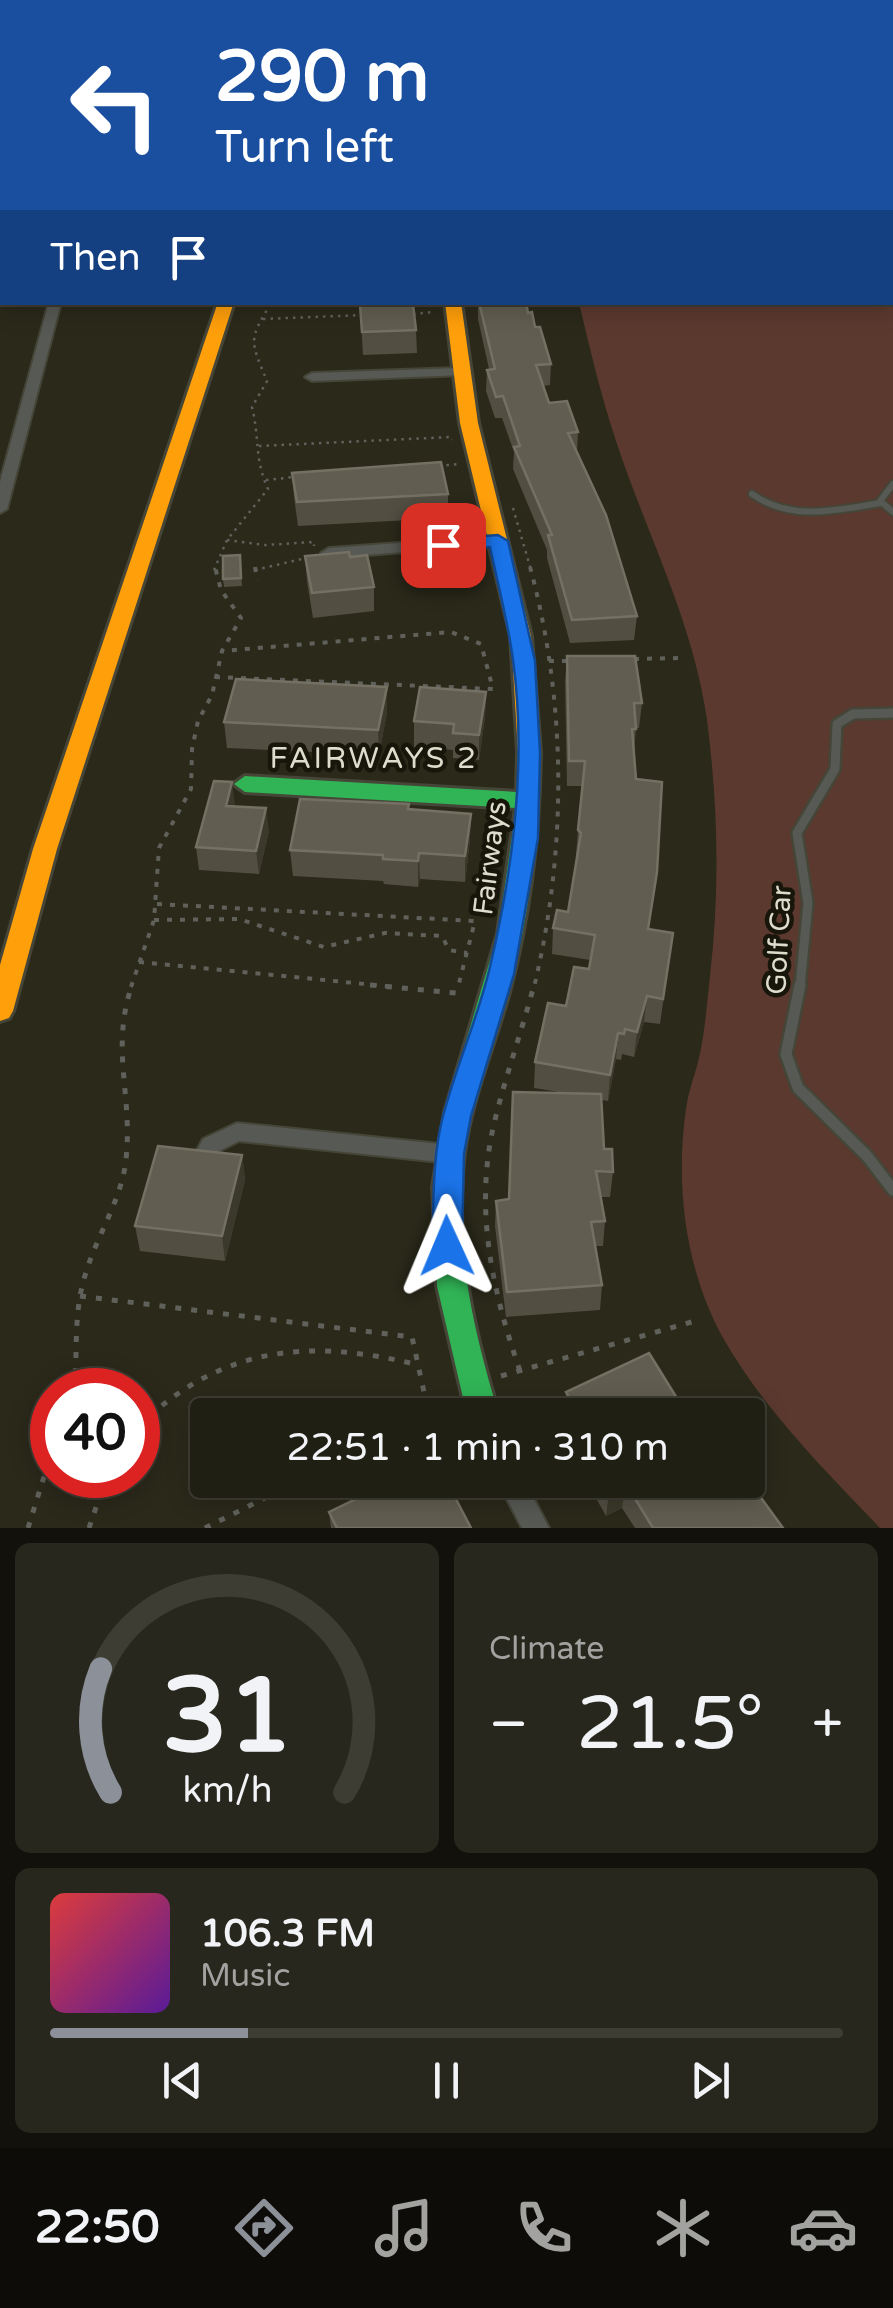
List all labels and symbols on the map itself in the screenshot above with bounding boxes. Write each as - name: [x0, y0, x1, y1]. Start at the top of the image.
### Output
- pin: [401, 503, 486, 588]
- district label: FAIRWAYS 2: [270, 740, 478, 777]
- street label: Fairways: [466, 799, 514, 917]
- street label: Golf Car: [759, 884, 799, 995]
- position arrow: [395, 1194, 499, 1298]
- speed limit sign: 40: [30, 1368, 160, 1498]

